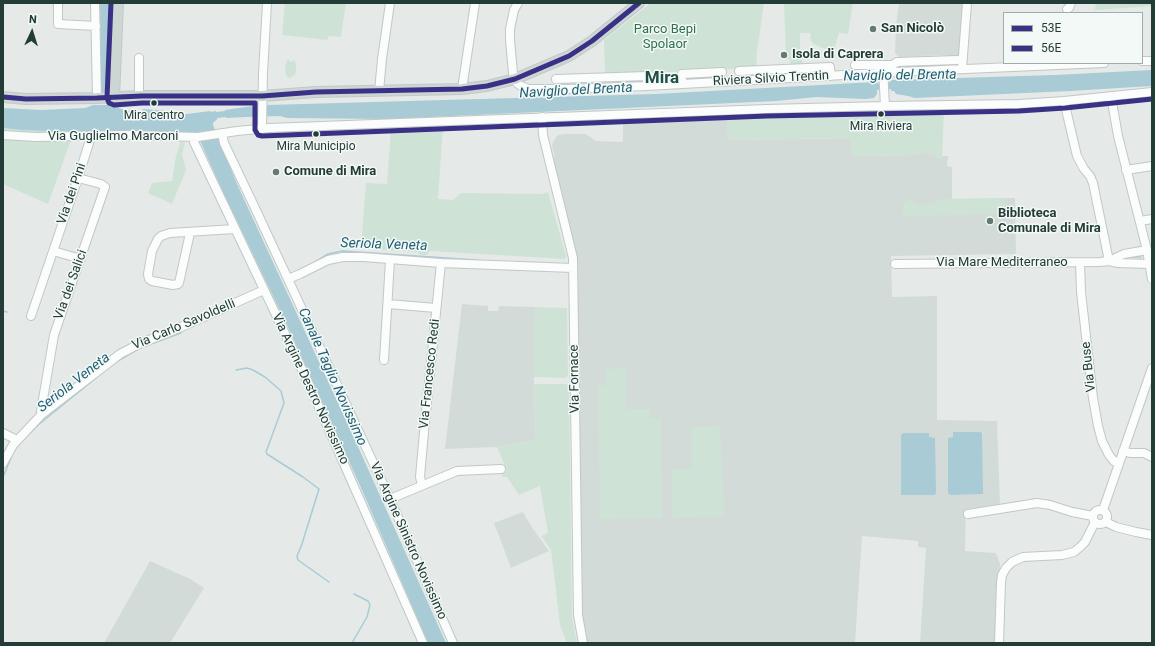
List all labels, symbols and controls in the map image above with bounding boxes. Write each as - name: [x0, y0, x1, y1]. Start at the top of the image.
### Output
- north arrow: [12, 12, 52, 52]
- legend: [1003, 12, 1143, 64]
- text: N: [29, 13, 37, 26]
- place label: San Nicolò: [881, 21, 944, 37]
- text: 53E: [1041, 21, 1061, 35]
- park label: Parco Bepi Spolaor: [634, 22, 696, 53]
- marker: San Nicolò: [868, 24, 878, 34]
- text: 56E: [1041, 41, 1061, 55]
- place label: Isola di Caprera: [792, 47, 883, 63]
- marker: Isola di Caprera: [779, 50, 789, 60]
- water label: Naviglio del Brenta: [843, 67, 957, 85]
- street label: Riviera Silvio Trentin: [713, 68, 829, 90]
- district label: Mira: [645, 69, 679, 89]
- water label: Naviglio del Brenta: [519, 80, 633, 102]
- marker: Mira centro: [149, 98, 159, 108]
- place label: Mira centro: [124, 109, 184, 123]
- marker: Mira Riviera: [876, 109, 886, 119]
- place label: Mira Riviera: [850, 120, 912, 134]
- street label: Via Guglielmo Marconi: [48, 129, 178, 145]
- marker: Mira Municipio: [311, 129, 321, 139]
- place label: Mira Municipio: [276, 140, 356, 154]
- street label: Via dei Pini: [54, 161, 90, 227]
- place label: Comune di Mira: [284, 164, 376, 180]
- marker: Comune di Mira: [271, 167, 281, 177]
- place label: Biblioteca Comunale di Mira: [998, 206, 1101, 237]
- marker: Biblioteca Comunale di Mira: [985, 216, 995, 226]
- water label: Seriola Veneta: [340, 235, 428, 255]
- street label: Via dei Salici: [51, 248, 91, 322]
- street label: Via Mare Mediterraneo: [936, 255, 1068, 271]
- street label: Via Carlo Savoldelli: [130, 296, 238, 354]
- water label: Canale Taglio Novissimo: [294, 305, 370, 449]
- street label: Via Argine Destro Novissimo: [268, 311, 352, 467]
- street label: Via Francesco Redi: [416, 318, 444, 430]
- street label: Via Buse: [1079, 341, 1099, 393]
- street label: Via Fornace: [567, 345, 583, 413]
- water label: Seriola Veneta: [35, 350, 113, 416]
- street label: Via Argine Sinistro Novissimo: [366, 460, 450, 622]

